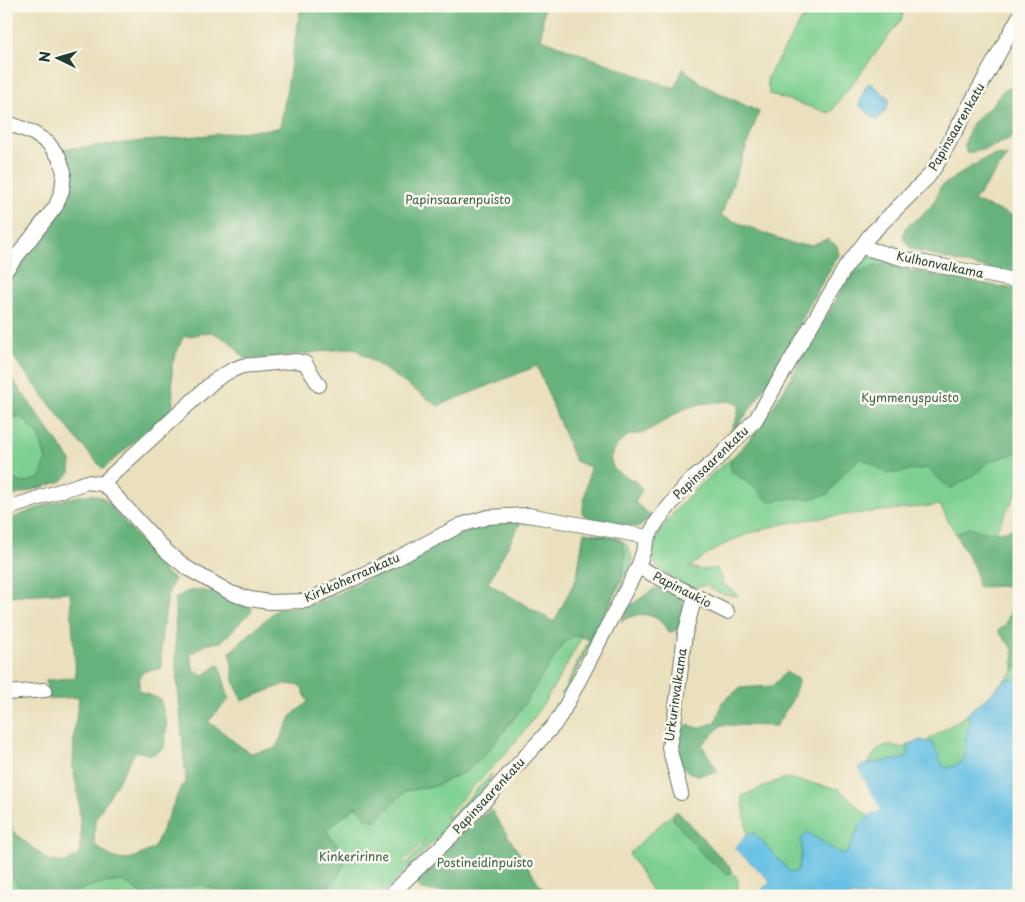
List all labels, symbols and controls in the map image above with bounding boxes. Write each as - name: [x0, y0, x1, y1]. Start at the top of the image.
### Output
- north arrow: [32, 32, 82, 82]
- text: N: [34, 50, 55, 63]
- street label: Papinsaarenkatu: [924, 79, 989, 174]
- park label: Papinsaarenpuisto: [405, 190, 511, 208]
- street label: Kulhonvalkama: [895, 246, 986, 282]
- park label: Kymmenyspuisto: [861, 388, 959, 406]
- street label: Papinsaarenkatu: [669, 422, 752, 503]
- street label: Kirkkoherrankatu: [301, 548, 402, 606]
- street label: Papinaukio: [650, 567, 715, 612]
- street label: Urkurinvalkama: [660, 647, 691, 743]
- street label: Papinsaarenkatu: [448, 753, 528, 838]
- park label: Kinkeririnne: [319, 847, 389, 865]
- park label: Postineidinpuisto: [437, 853, 534, 871]

